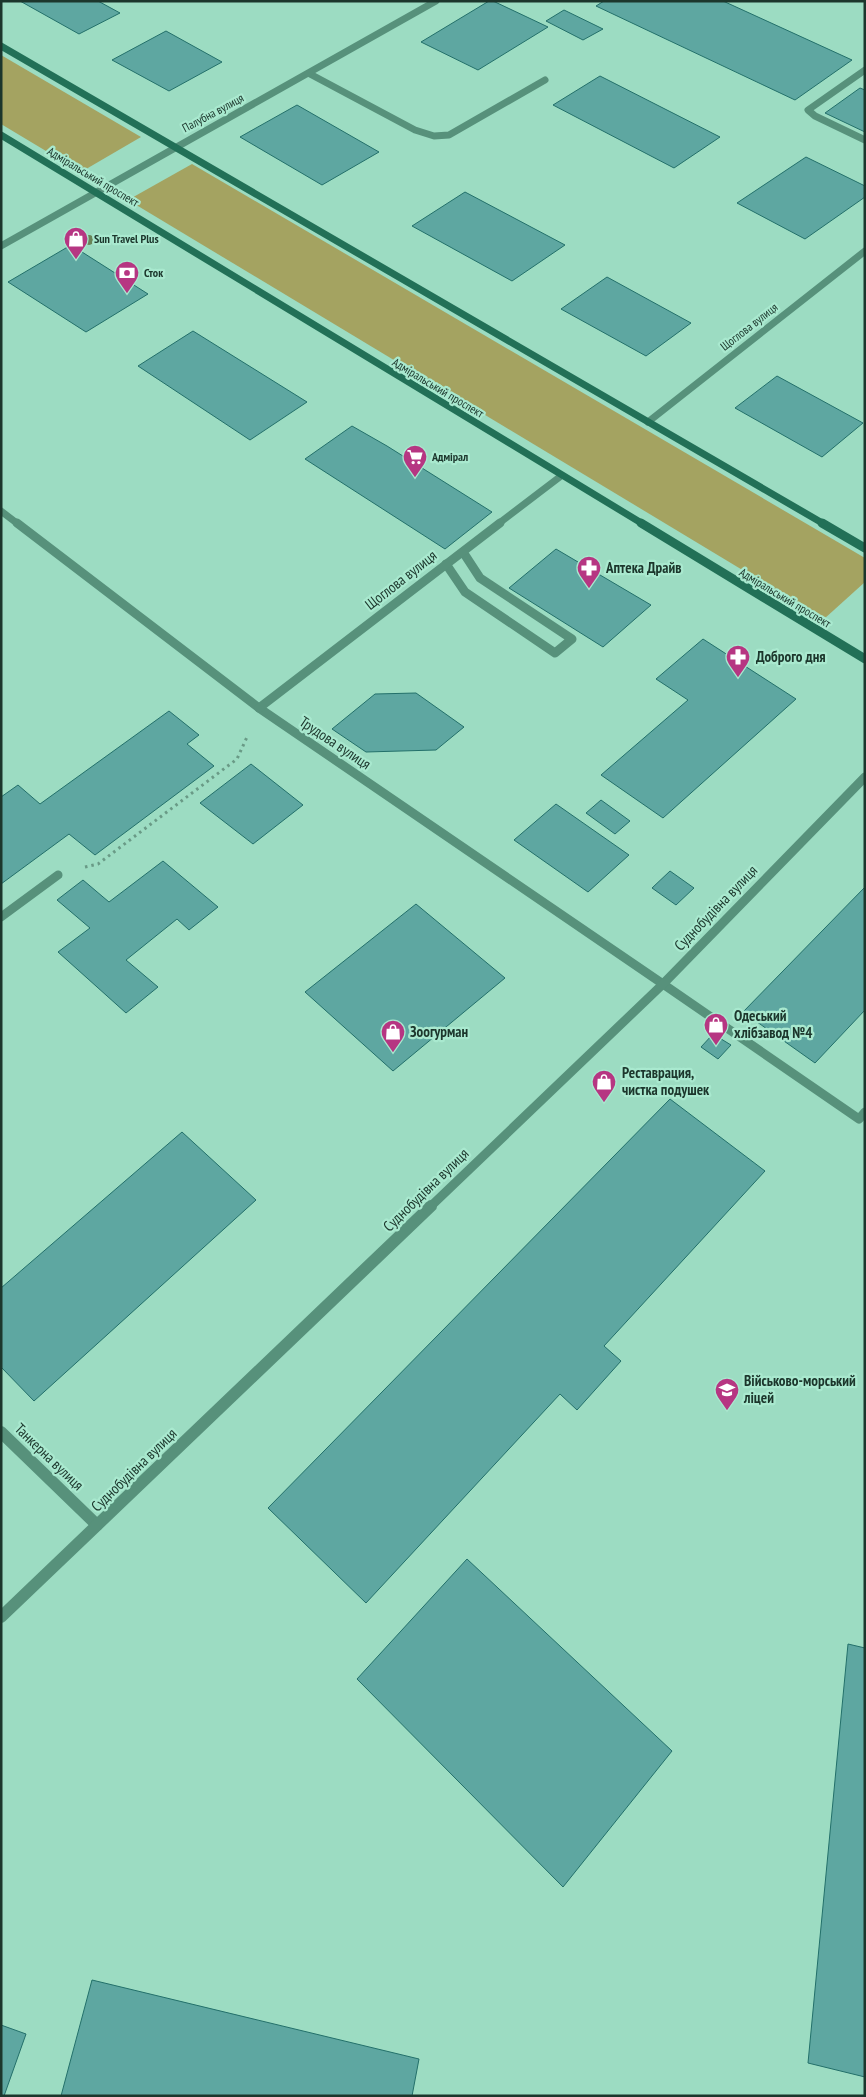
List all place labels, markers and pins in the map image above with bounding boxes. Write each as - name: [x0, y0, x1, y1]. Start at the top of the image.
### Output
- shop icon: Sun Travel Plus: [63, 226, 89, 260]
- place label: Sun Travel Plus: [94, 231, 159, 246]
- bank icon: Сток: [114, 260, 140, 294]
- place label: Сток: [144, 265, 163, 280]
- supermarket icon: Адмірал: [402, 444, 428, 478]
- place label: Адмірал: [431, 449, 468, 464]
- pharmacy icon: Аптека Драйв: [576, 555, 602, 589]
- place label: Аптека Драйв: [605, 558, 681, 577]
- pharmacy icon: Доброго дня: [725, 644, 751, 678]
- place label: Доброго дня: [756, 647, 826, 666]
- place label: Одеський хлібзавод №4: [734, 1006, 812, 1042]
- shop icon: Одеський хлібзавод №4: [703, 1012, 729, 1046]
- shop icon: Зоогурман: [380, 1019, 406, 1053]
- place label: Зоогурман: [410, 1022, 469, 1041]
- place label: Реставрация, чистка подушек: [622, 1063, 710, 1099]
- shop icon: Реставрация, чистка подушек: [591, 1069, 617, 1103]
- place label: Військово-морський ліцей: [743, 1371, 856, 1407]
- school or university icon: Військово-морський ліцей: [714, 1377, 740, 1411]

